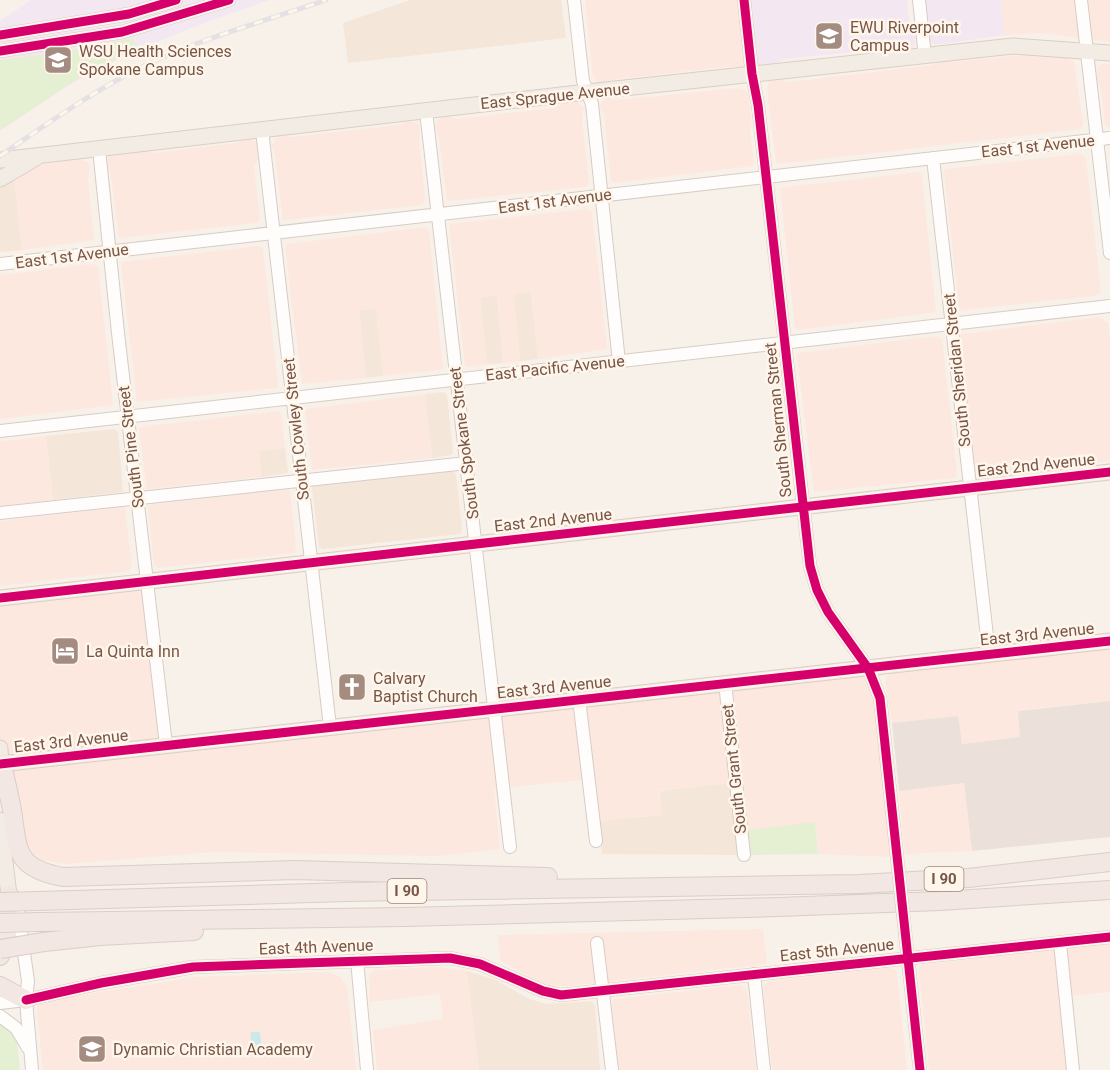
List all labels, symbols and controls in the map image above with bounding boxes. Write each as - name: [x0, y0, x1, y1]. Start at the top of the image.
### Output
- place label: EWU Riverpoint Campus: [850, 18, 959, 55]
- school or university icon: EWU Riverpoint Campus: [813, 20, 845, 52]
- place label: WSU Health Sciences Spokane Campus: [79, 42, 232, 79]
- school or university icon: WSU Health Sciences Spokane Campus: [42, 44, 74, 76]
- street label: East Sprague Avenue: [479, 79, 631, 113]
- street label: East 1st Avenue: [980, 131, 1096, 161]
- street label: East 1st Avenue: [497, 185, 613, 217]
- street label: East 1st Avenue: [14, 240, 130, 272]
- street label: South Sheridan Street: [939, 292, 975, 448]
- street label: South Sherman Street: [760, 342, 796, 498]
- street label: East Pacific Avenue: [485, 351, 625, 385]
- street label: South Cowley Street: [279, 357, 313, 501]
- street label: South Spokane Street: [445, 366, 483, 520]
- street label: South Pine Street: [114, 385, 148, 509]
- street label: East 2nd Avenue: [976, 449, 1096, 481]
- street label: East 2nd Avenue: [493, 504, 613, 536]
- street label: East 3rd Avenue: [979, 619, 1095, 649]
- hotel icon: La Quinta Inn: [49, 635, 81, 667]
- place label: La Quinta Inn: [86, 642, 180, 661]
- place label: Calvary Baptist Church: [373, 669, 478, 706]
- church icon: Calvary Baptist Church: [336, 671, 368, 703]
- street label: East 3rd Avenue: [496, 672, 612, 702]
- street label: South Grant Street: [718, 703, 750, 835]
- street label: East 3rd Avenue: [13, 726, 129, 756]
- road number: I 90: [924, 867, 964, 891]
- road number: I 90: [388, 879, 426, 903]
- street label: East 5th Avenue: [779, 935, 895, 965]
- street label: East 4th Avenue: [258, 936, 374, 958]
- school or university icon: Dynamic Christian Academy: [76, 1033, 108, 1065]
- place label: Dynamic Christian Academy: [113, 1040, 313, 1059]

